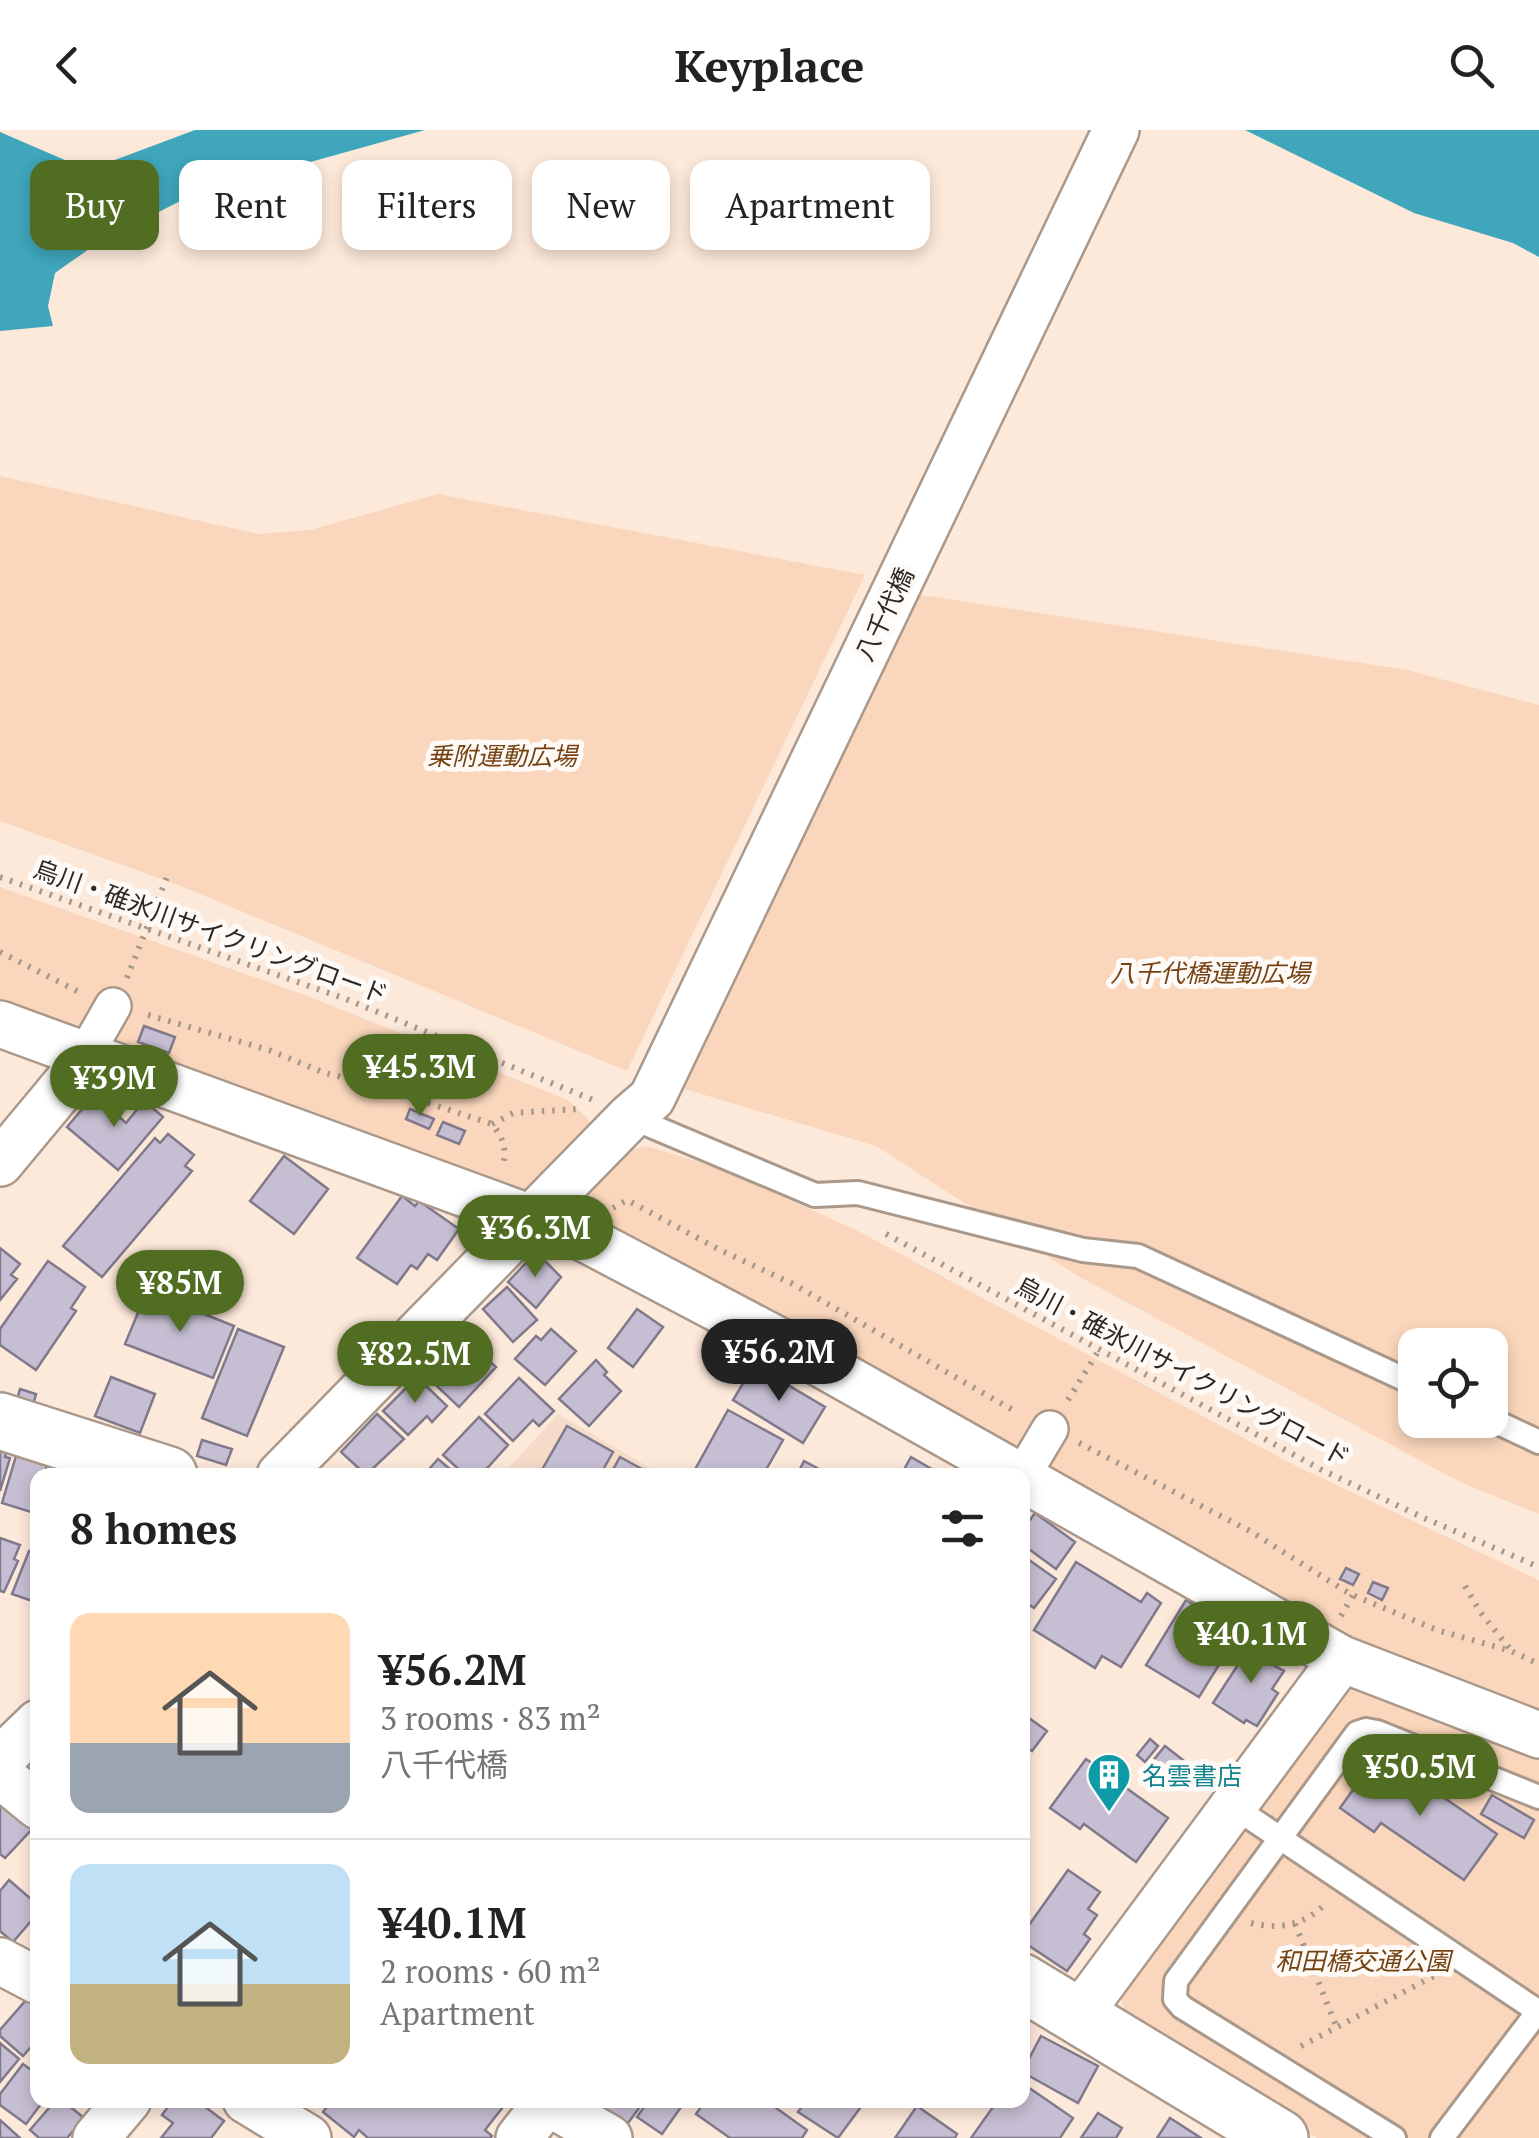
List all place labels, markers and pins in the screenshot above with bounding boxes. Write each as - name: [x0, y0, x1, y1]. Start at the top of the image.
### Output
- pin: ¥45.3M: [339, 1034, 501, 1119]
- pin: ¥39M: [55, 1045, 173, 1130]
- pin: ¥36.3M: [454, 1195, 616, 1280]
- pin: ¥85M: [121, 1250, 239, 1335]
- pin: ¥56.2M: [698, 1319, 860, 1404]
- pin: ¥82.5M: [334, 1321, 496, 1406]
- pin: ¥40.1M: [1170, 1601, 1332, 1686]
- pin: ¥50.5M: [1339, 1734, 1501, 1819]
- building icon: 名雲書店: [1086, 1752, 1132, 1813]
- place label: 名雲書店: [1142, 1759, 1242, 1792]

